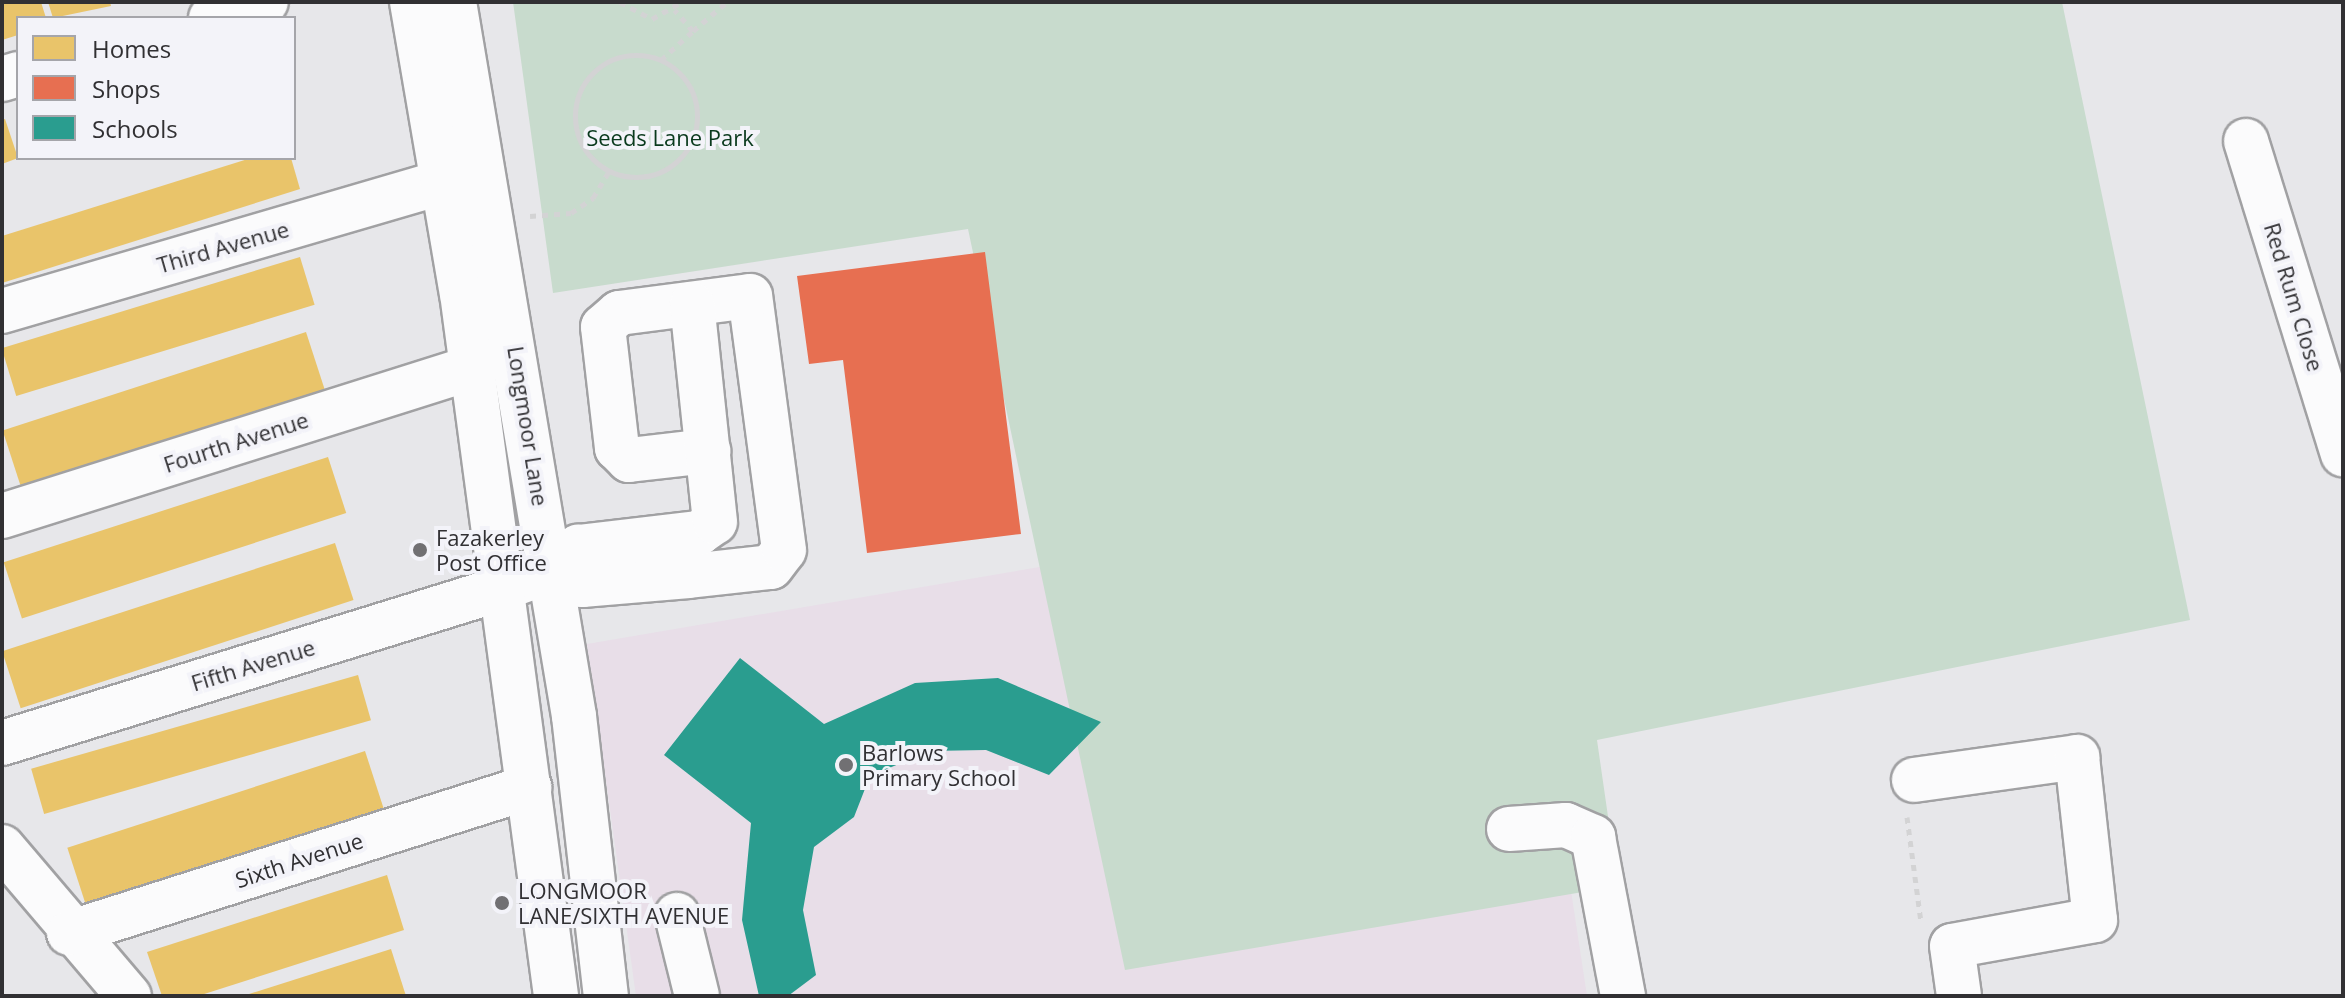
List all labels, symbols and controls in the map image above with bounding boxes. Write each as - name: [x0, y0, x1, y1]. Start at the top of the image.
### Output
- legend: [16, 16, 296, 160]
- text: Homes: [92, 32, 171, 65]
- text: Shops: [92, 72, 160, 105]
- text: Schools: [92, 112, 178, 145]
- park label: Seeds Lane Park: [586, 125, 754, 151]
- street label: Third Avenue: [154, 216, 292, 278]
- street label: Red Rum Close: [2259, 220, 2329, 374]
- street label: Longmoor Lane: [502, 344, 554, 508]
- street label: Fourth Avenue: [160, 406, 312, 478]
- place label: Fazakerley Post Office: [436, 524, 547, 576]
- marker: Fazakerley Post Office: [411, 541, 429, 559]
- street label: Fifth Avenue: [188, 634, 318, 696]
- place label: Barlows Primary School: [862, 739, 1016, 790]
- marker: Barlows Primary School: [837, 756, 855, 774]
- street label: Sixth Avenue: [232, 827, 366, 893]
- place label: LONGMOOR LANE/SIXTH AVENUE: [518, 877, 729, 928]
- marker: LONGMOOR LANE/SIXTH AVENUE: [493, 894, 511, 912]

